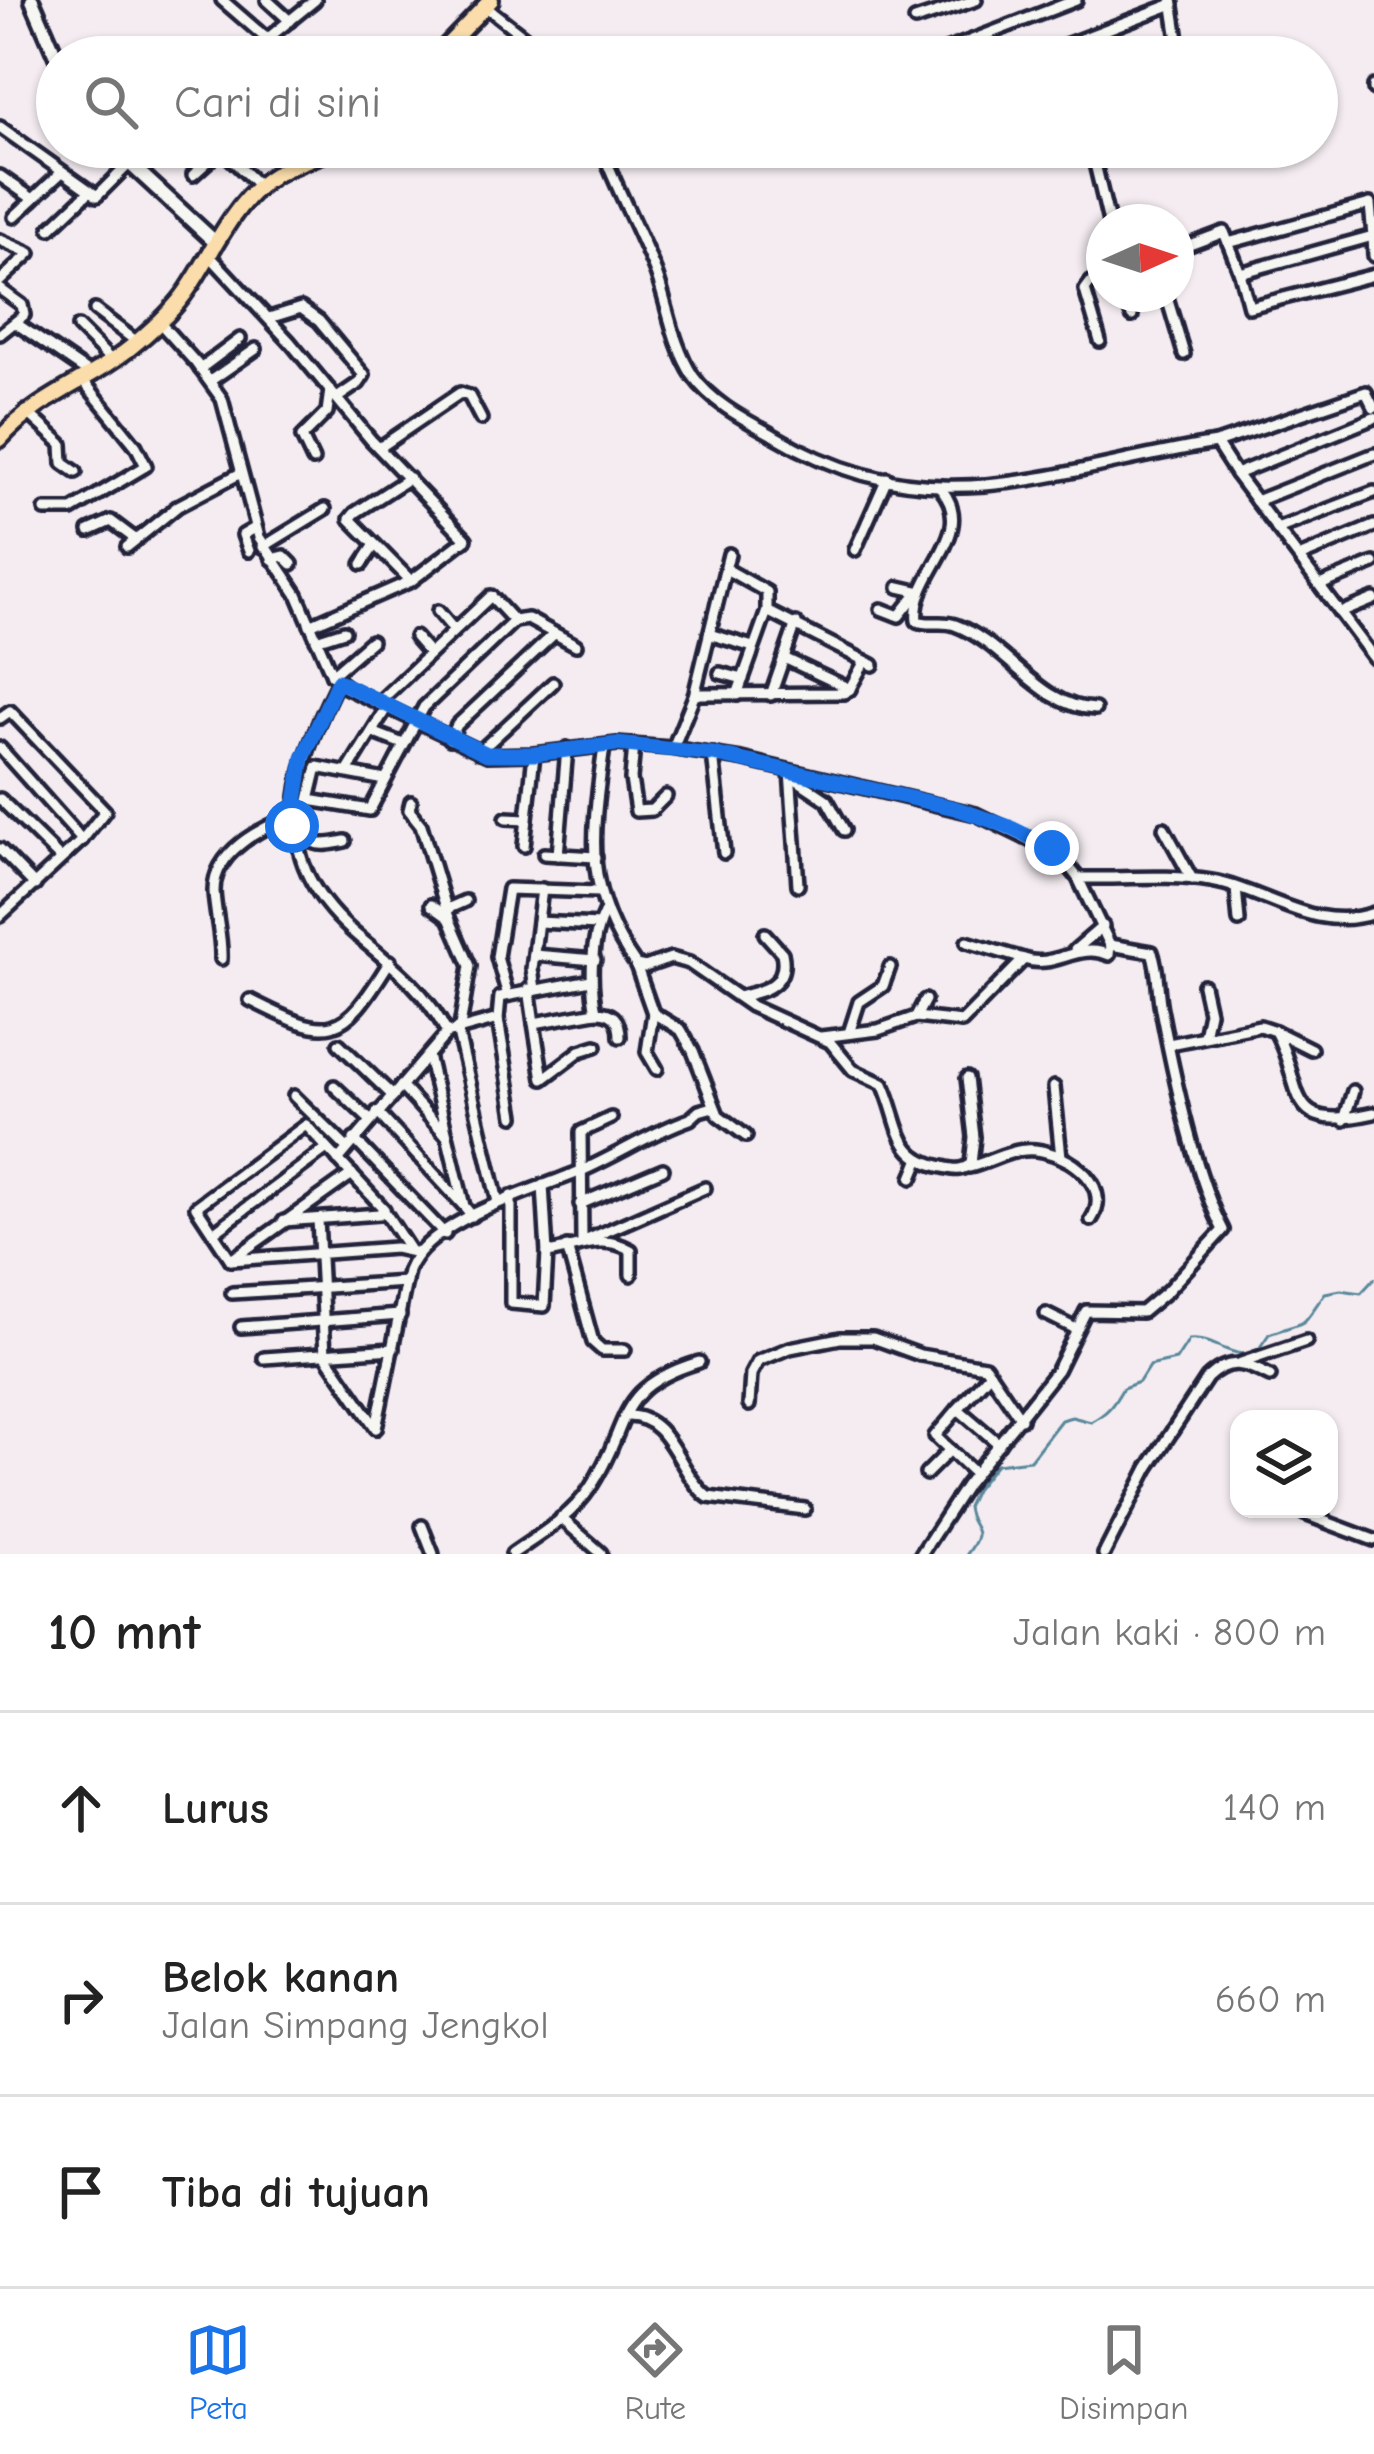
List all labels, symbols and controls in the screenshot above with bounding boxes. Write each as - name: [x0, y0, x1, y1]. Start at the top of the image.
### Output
- search box: [36, 36, 1338, 168]
- icon: search: [78, 69, 144, 135]
- text: Cari di sini: [174, 76, 381, 128]
- north arrow: [1086, 204, 1194, 312]
- route start: [265, 799, 319, 853]
- route end: [1025, 821, 1079, 875]
- map controls: [1230, 1410, 1338, 1518]
- button: layers: [1230, 1410, 1338, 1518]
- text: 10 mnt: [48, 1603, 200, 1662]
- text: Jalan kaki · 800 m: [1013, 1610, 1326, 1655]
- icon: ahead: [48, 1775, 114, 1841]
- text: Lurus: [162, 1782, 269, 1834]
- text: 140 m: [1223, 1785, 1326, 1830]
- text: Belok kanan: [162, 1951, 399, 2003]
- icon: right: [48, 1967, 114, 2033]
- text: 660 m: [1215, 1977, 1326, 2022]
- text: Jalan Simpang Jengkol: [162, 2003, 549, 2048]
- icon: arrive: [48, 2159, 114, 2225]
- text: Tiba di tujuan: [162, 2166, 430, 2218]
- tab: Peta: [185, 2317, 251, 2427]
- tab: Rute: [622, 2317, 688, 2427]
- tab: Disimpan: [1059, 2317, 1189, 2427]

